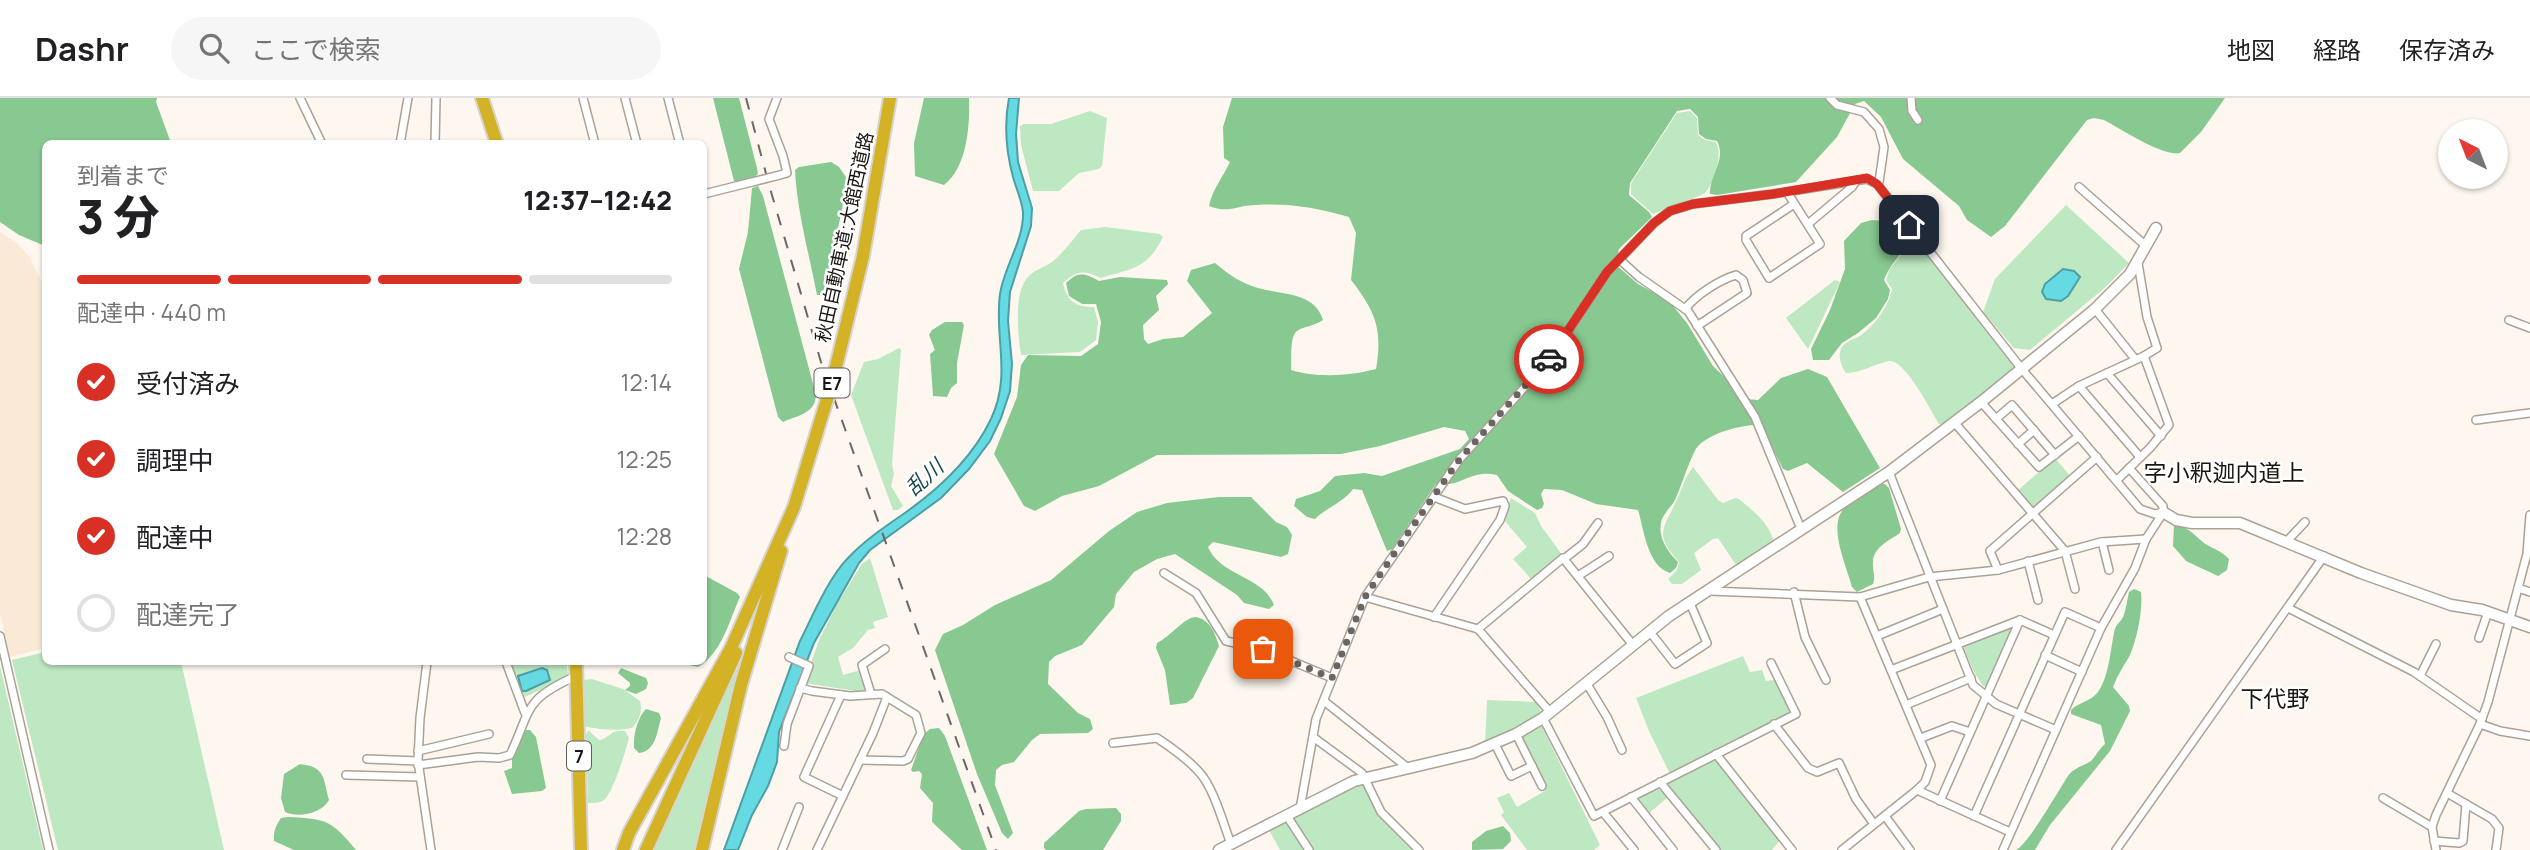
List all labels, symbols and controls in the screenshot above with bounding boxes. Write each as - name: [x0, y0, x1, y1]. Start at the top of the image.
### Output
- search box: [171, 17, 661, 80]
- text: Dashr: [35, 26, 129, 71]
- icon: search: [195, 29, 233, 67]
- text: ここで検索: [251, 31, 381, 67]
- text: 地図: [2227, 33, 2275, 66]
- text: 経路: [2313, 33, 2361, 66]
- text: 保存済み: [2399, 33, 2495, 66]
- north arrow: [2438, 119, 2508, 189]
- map controls: [2438, 119, 2508, 189]
- street label: 秋田自動車道;大館西道路: [809, 129, 879, 345]
- text: 到着まで: [77, 159, 169, 191]
- text: 12:37–12:42: [523, 182, 672, 218]
- text: 3 分: [77, 185, 159, 248]
- pin: [1879, 195, 1939, 255]
- icon: home: [1890, 206, 1928, 244]
- text: 配達中 · 440 m: [77, 296, 226, 328]
- courier: [1514, 324, 1584, 394]
- icon: car: [1530, 340, 1568, 378]
- icon: check: [77, 363, 115, 401]
- text: 受付済み: [136, 365, 240, 401]
- text: 12:14: [621, 366, 672, 398]
- road number: E7: [814, 368, 850, 398]
- icon: check: [77, 440, 115, 478]
- text: 調理中: [136, 442, 214, 478]
- text: 12:25: [617, 443, 672, 475]
- water label: 乱川: [899, 451, 950, 501]
- district label: 字小釈迦内道上: [2144, 456, 2305, 488]
- icon: check: [77, 517, 115, 555]
- text: 配達中: [136, 519, 214, 555]
- text: 12:28: [617, 520, 672, 552]
- text: 配達完了: [136, 596, 240, 632]
- pin: [1233, 619, 1293, 679]
- icon: bag: [1244, 630, 1282, 668]
- district label: 下代野: [2241, 682, 2310, 714]
- road number: 7: [567, 742, 591, 770]

